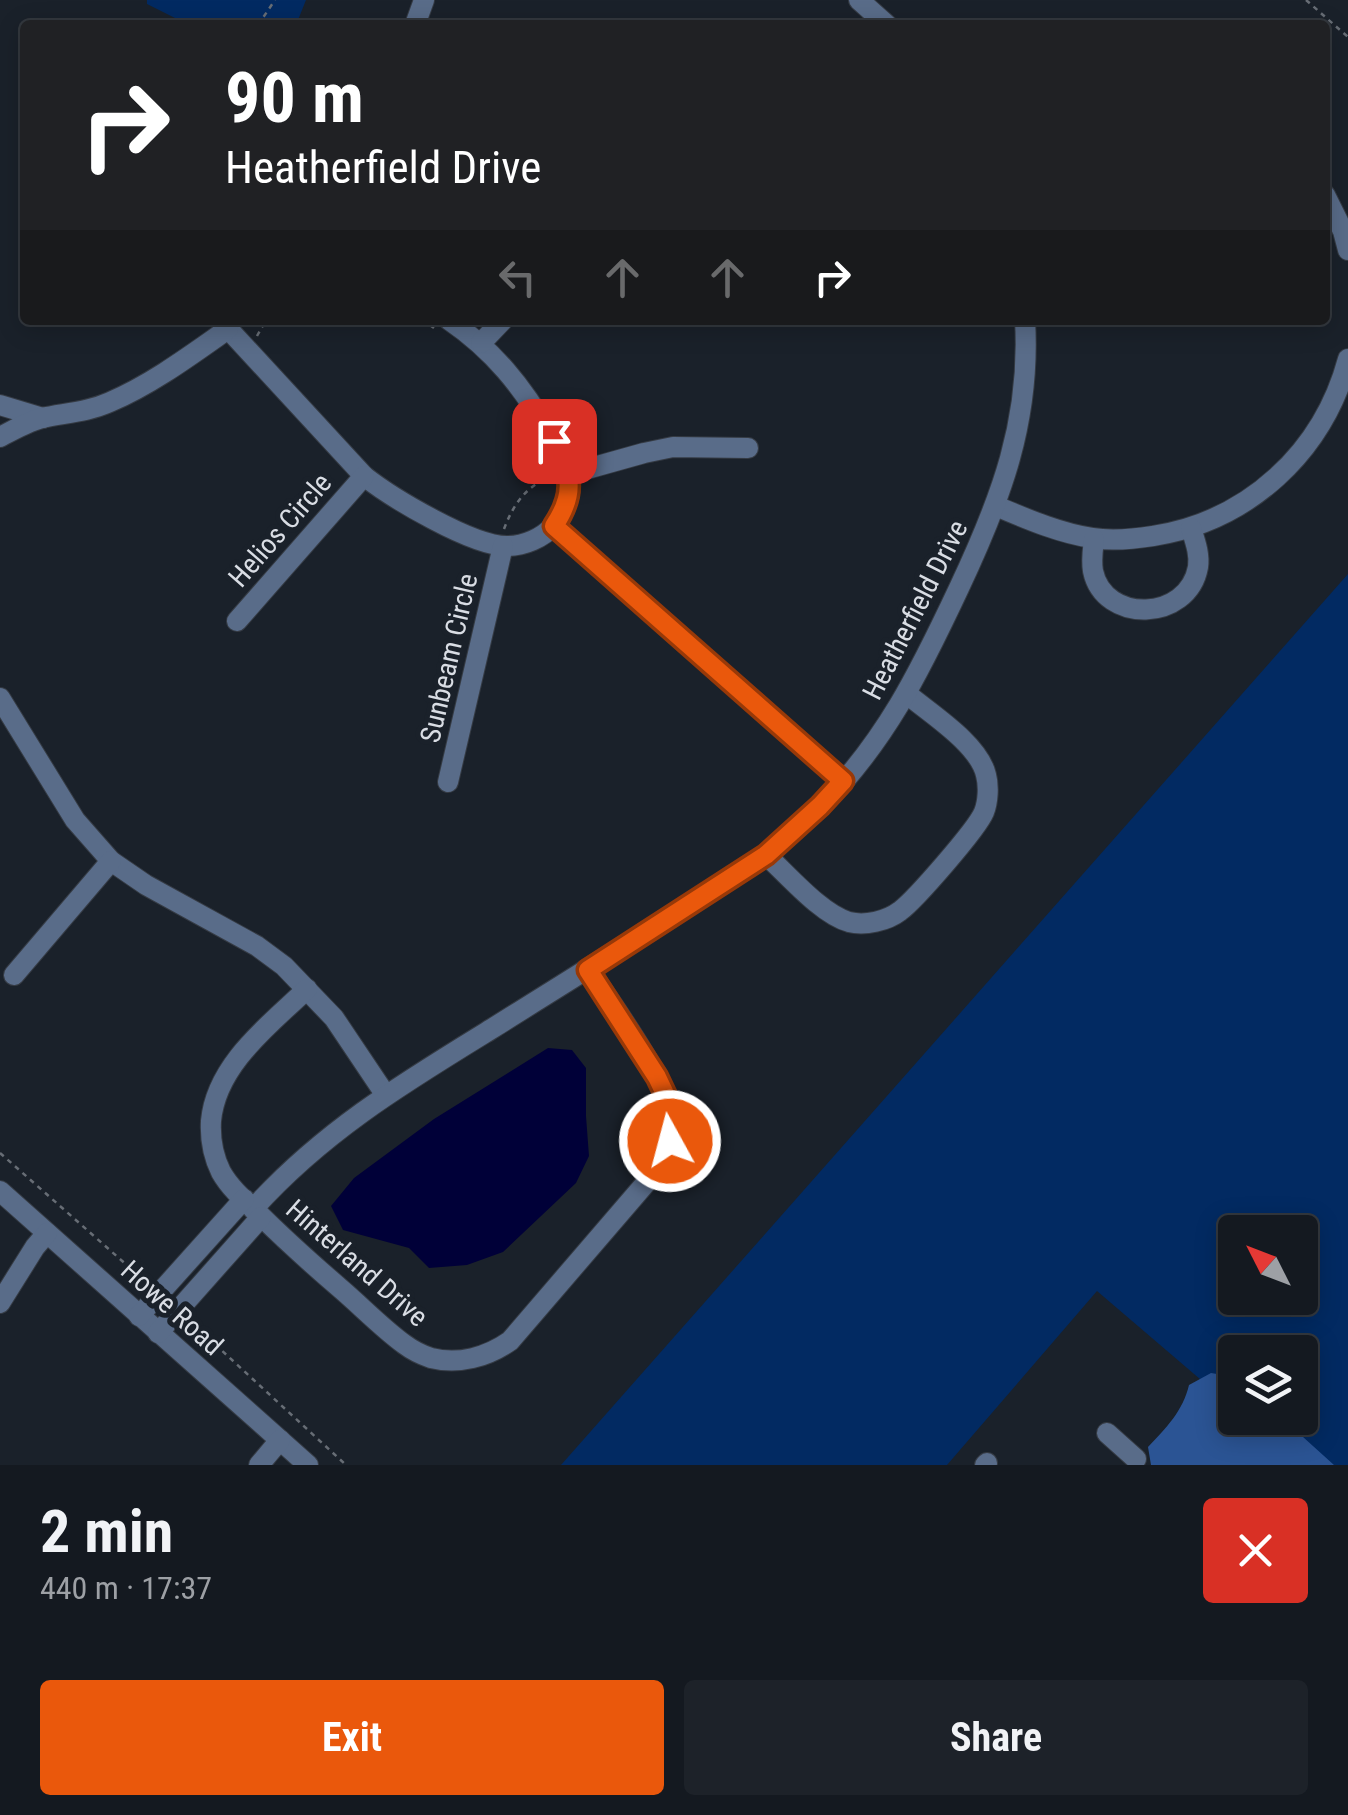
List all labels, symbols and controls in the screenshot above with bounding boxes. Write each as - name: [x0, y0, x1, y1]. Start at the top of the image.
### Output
- text: 90 m: [225, 57, 364, 139]
- icon: right: [60, 60, 190, 190]
- text: Heatherfield Drive: [225, 141, 541, 194]
- icon: left: [490, 250, 545, 305]
- icon: ahead: [595, 250, 650, 305]
- icon: ahead: [700, 250, 755, 305]
- icon: right: [805, 250, 860, 305]
- pin: [512, 399, 597, 484]
- icon: arrive: [527, 414, 582, 469]
- street label: Helios Circle: [222, 466, 338, 594]
- street label: Heatherfield Drive: [856, 515, 974, 705]
- street label: Sunbeam Circle: [414, 570, 484, 746]
- position arrow: [618, 1089, 722, 1193]
- street label: Hinterland Drive: [279, 1193, 435, 1333]
- north arrow: [1218, 1215, 1318, 1315]
- map controls: [1218, 1215, 1318, 1435]
- street label: Howe Road: [114, 1254, 230, 1362]
- button: layers: [1218, 1335, 1318, 1435]
- text: 2 min: [40, 1496, 173, 1567]
- button: close: [1203, 1498, 1308, 1603]
- text: 440 m · 17:37: [40, 1569, 212, 1607]
- button: Exit: [40, 1680, 664, 1795]
- button: Share: [684, 1680, 1308, 1795]

